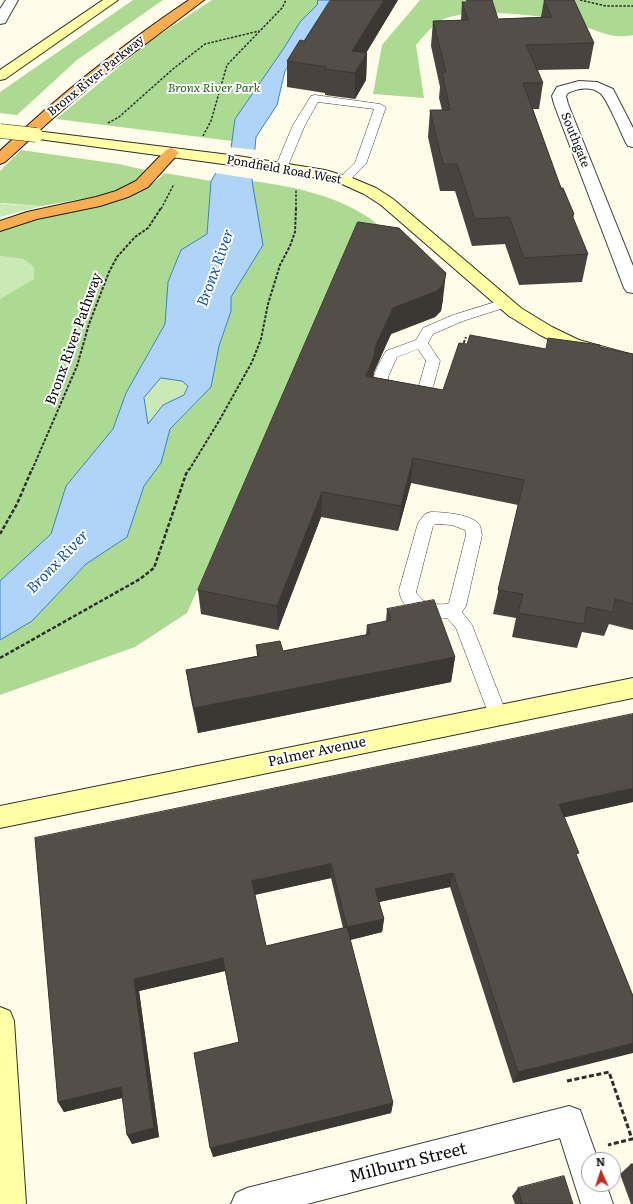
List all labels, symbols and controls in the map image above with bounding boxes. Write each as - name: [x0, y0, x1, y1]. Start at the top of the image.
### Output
- street label: Bronx River Parkway: [45, 33, 147, 119]
- park label: Bronx River Park: [168, 81, 260, 95]
- street label: Southgate: [557, 110, 593, 170]
- street label: Pondfield Road West: [225, 153, 343, 187]
- water label: Bronx River: [194, 227, 238, 309]
- street label: Bronx River Pathway: [42, 271, 106, 407]
- water label: Bronx River: [23, 527, 93, 597]
- street label: Palmer Avenue: [266, 733, 368, 771]
- street label: Milburn Street: [347, 1139, 469, 1187]
- north arrow: [581, 1152, 621, 1192]
- text: N: [595, 1153, 605, 1169]

